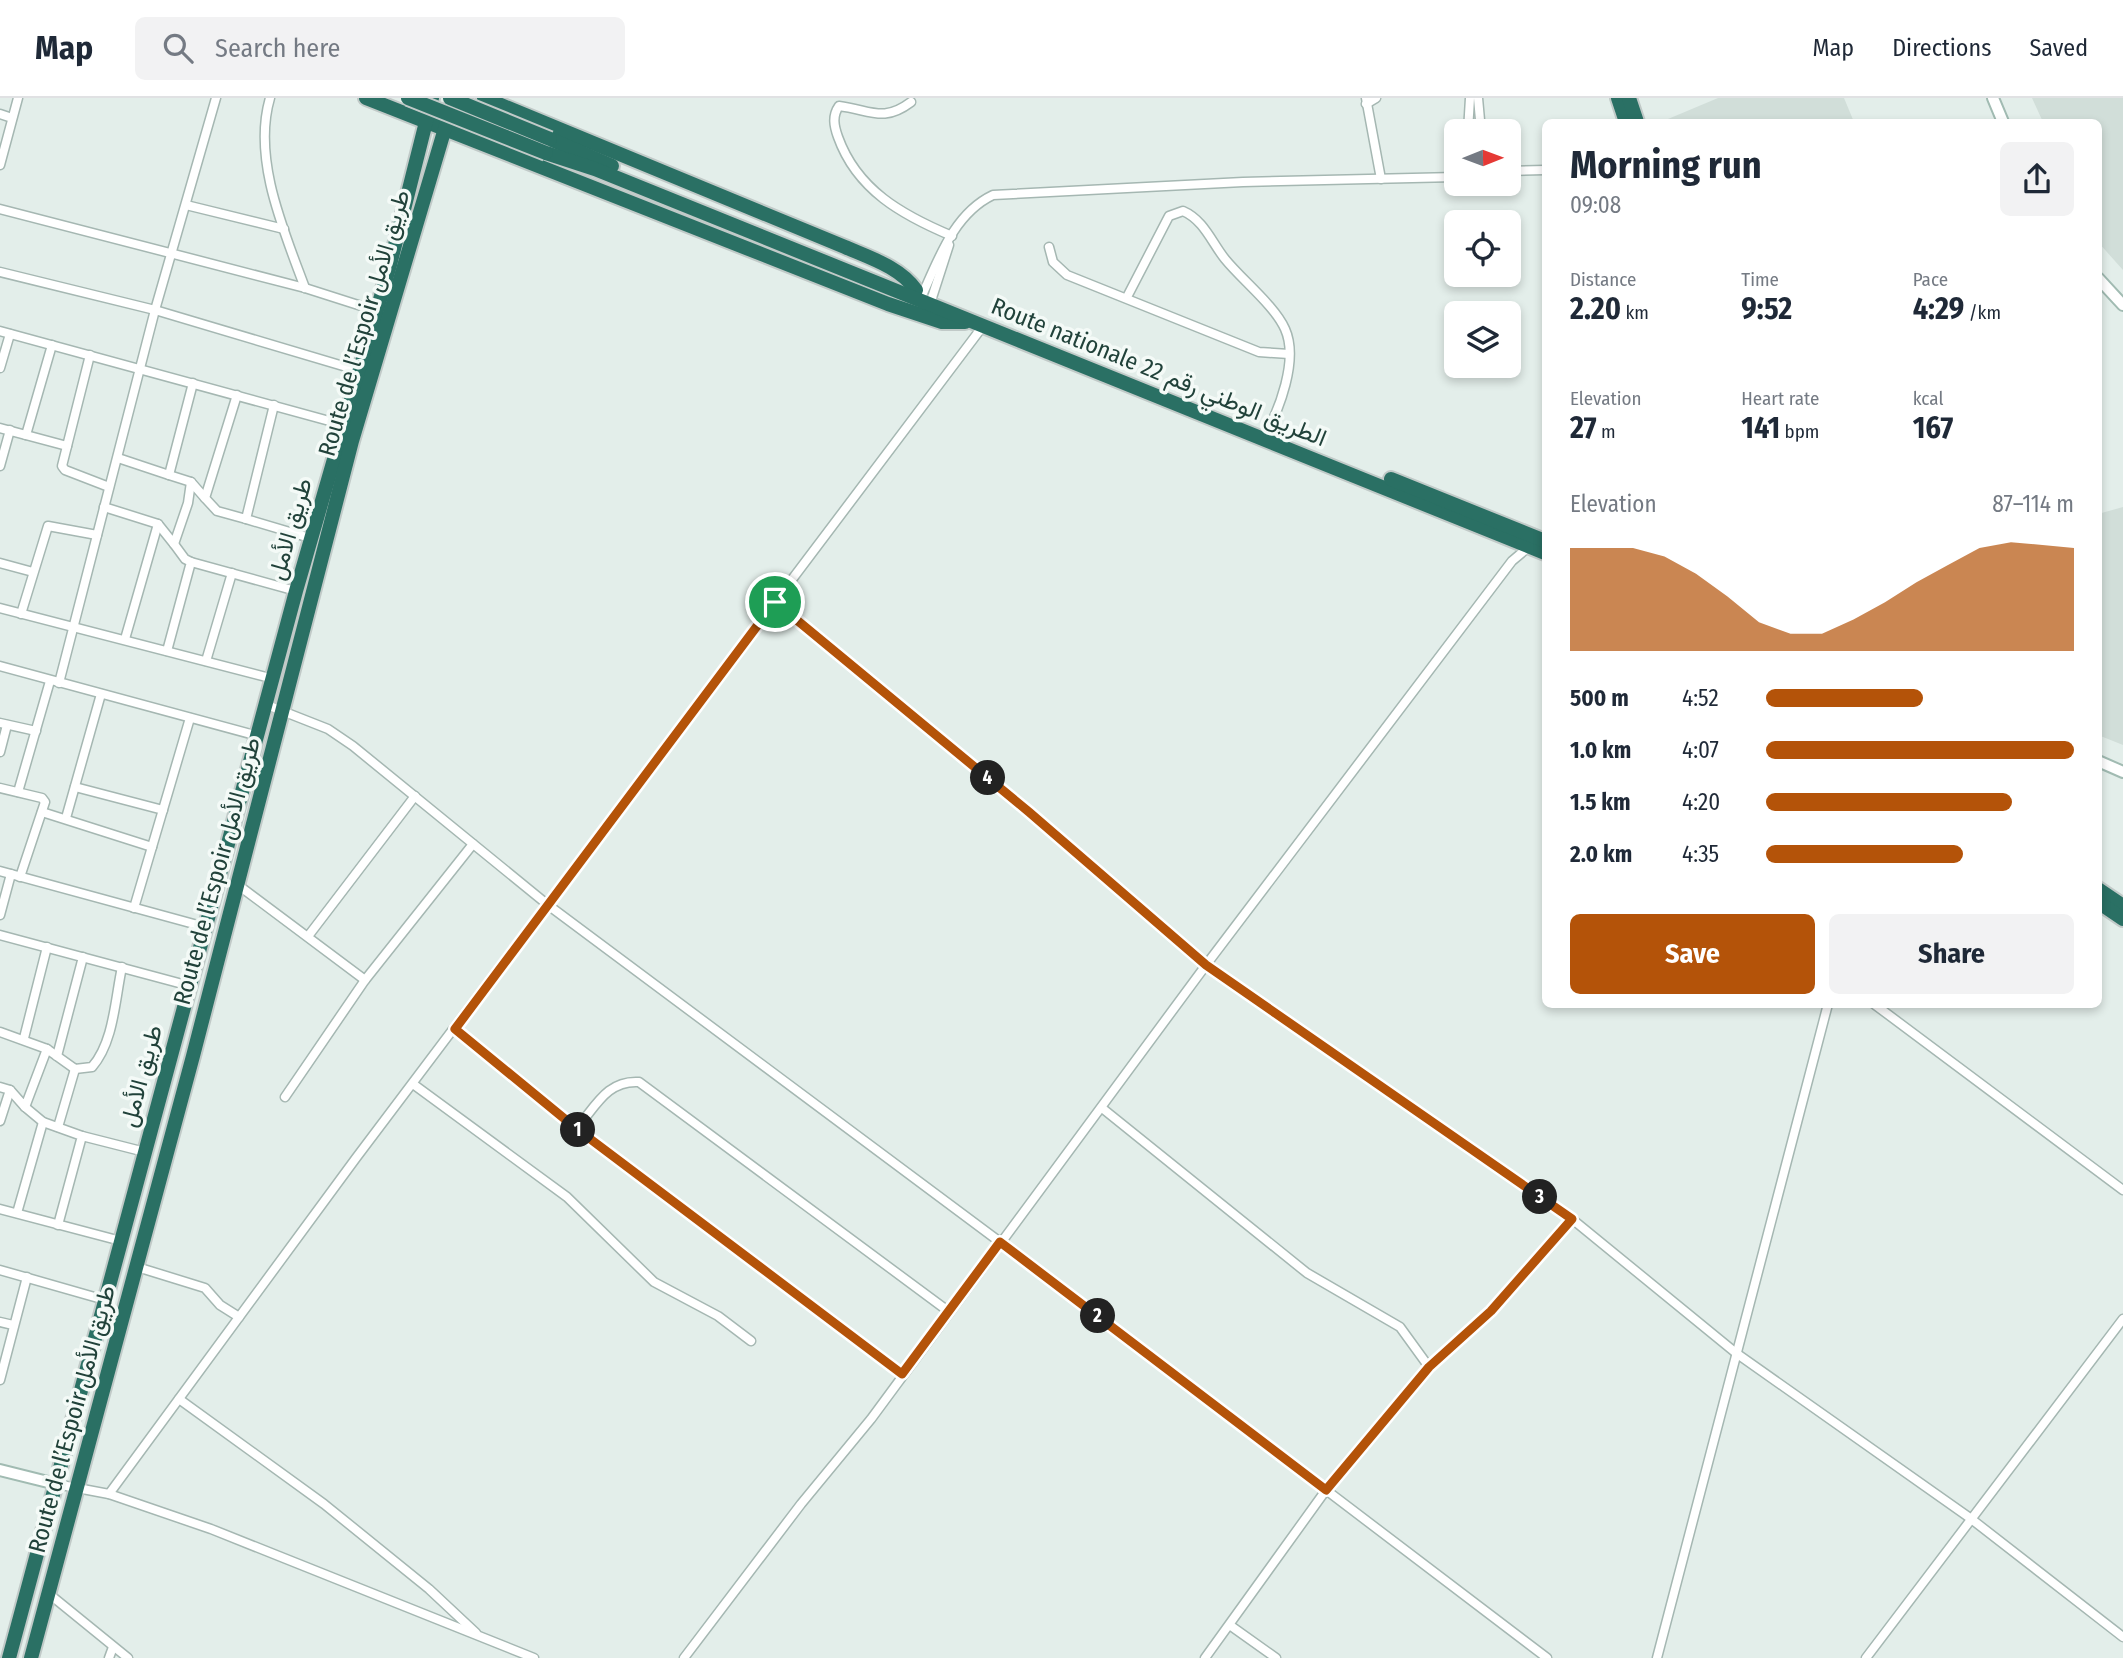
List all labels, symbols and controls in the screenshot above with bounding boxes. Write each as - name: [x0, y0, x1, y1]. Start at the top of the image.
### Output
- search box: [135, 17, 625, 80]
- text: Map: [35, 28, 93, 68]
- icon: search: [159, 29, 197, 67]
- text: Search here: [215, 33, 340, 64]
- text: Map: [1813, 34, 1854, 62]
- text: Directions: [1892, 34, 1991, 62]
- text: Saved: [2029, 34, 2088, 62]
- north arrow: [1444, 119, 1521, 196]
- map controls: [1444, 119, 1521, 378]
- text: Morning run: [1570, 142, 1762, 188]
- button: share: [2000, 142, 2074, 216]
- street label: Route de l’Espoir طريق الأمل: [313, 187, 416, 460]
- text: 09:08: [1570, 191, 1621, 219]
- button: locate: [1444, 210, 1521, 287]
- text: Distance: [1570, 268, 1637, 291]
- text: Time: [1741, 268, 1779, 291]
- text: Pace: [1913, 268, 1948, 291]
- text: 2.20: [1570, 291, 1621, 327]
- text: 9:52: [1741, 291, 1792, 327]
- text: 4:29: [1913, 291, 1964, 327]
- street label: Route nationale 22 الطريق الوطني رقم: [985, 292, 1331, 457]
- button: layers: [1444, 301, 1521, 378]
- text: km: [1621, 301, 1649, 324]
- text: /km: [1964, 301, 2001, 324]
- text: Elevation: [1570, 387, 1642, 410]
- text: Heart rate: [1741, 387, 1819, 410]
- text: kcal: [1913, 387, 1943, 410]
- text: 27: [1570, 410, 1597, 446]
- text: 141: [1741, 410, 1780, 446]
- text: 167: [1913, 410, 1953, 446]
- text: m: [1597, 420, 1616, 443]
- text: bpm: [1780, 420, 1819, 443]
- street label: طريق الأمل: [262, 475, 319, 583]
- text: Elevation: [1570, 490, 1657, 518]
- text: 87–114 m: [1992, 490, 2074, 518]
- pin: [745, 572, 805, 632]
- icon: arrive: [756, 583, 794, 621]
- text: 500 m: [1570, 684, 1629, 712]
- text: 4:52: [1682, 684, 1719, 712]
- street label: Route de l’Espoir طريق الأمل: [168, 734, 267, 1008]
- text: 1.0 km: [1570, 736, 1631, 764]
- text: 4:07: [1682, 736, 1719, 764]
- pin: 4: [970, 760, 1006, 796]
- text: 4: [983, 766, 992, 789]
- text: 1.5 km: [1570, 788, 1631, 816]
- text: 4:20: [1682, 788, 1720, 816]
- text: 2.0 km: [1570, 840, 1632, 868]
- text: 4:35: [1682, 840, 1719, 868]
- button: Save: [1570, 914, 1815, 994]
- button: Share: [1829, 914, 2074, 994]
- street label: طريق الأمل: [114, 1022, 169, 1130]
- pin: 1: [560, 1112, 596, 1148]
- text: 1: [573, 1118, 582, 1141]
- pin: 3: [1522, 1180, 1558, 1214]
- text: 3: [1535, 1185, 1544, 1208]
- street label: Route de l’Espoir طريق الأمل: [23, 1282, 122, 1556]
- pin: 2: [1080, 1298, 1116, 1334]
- text: 2: [1093, 1304, 1102, 1327]

